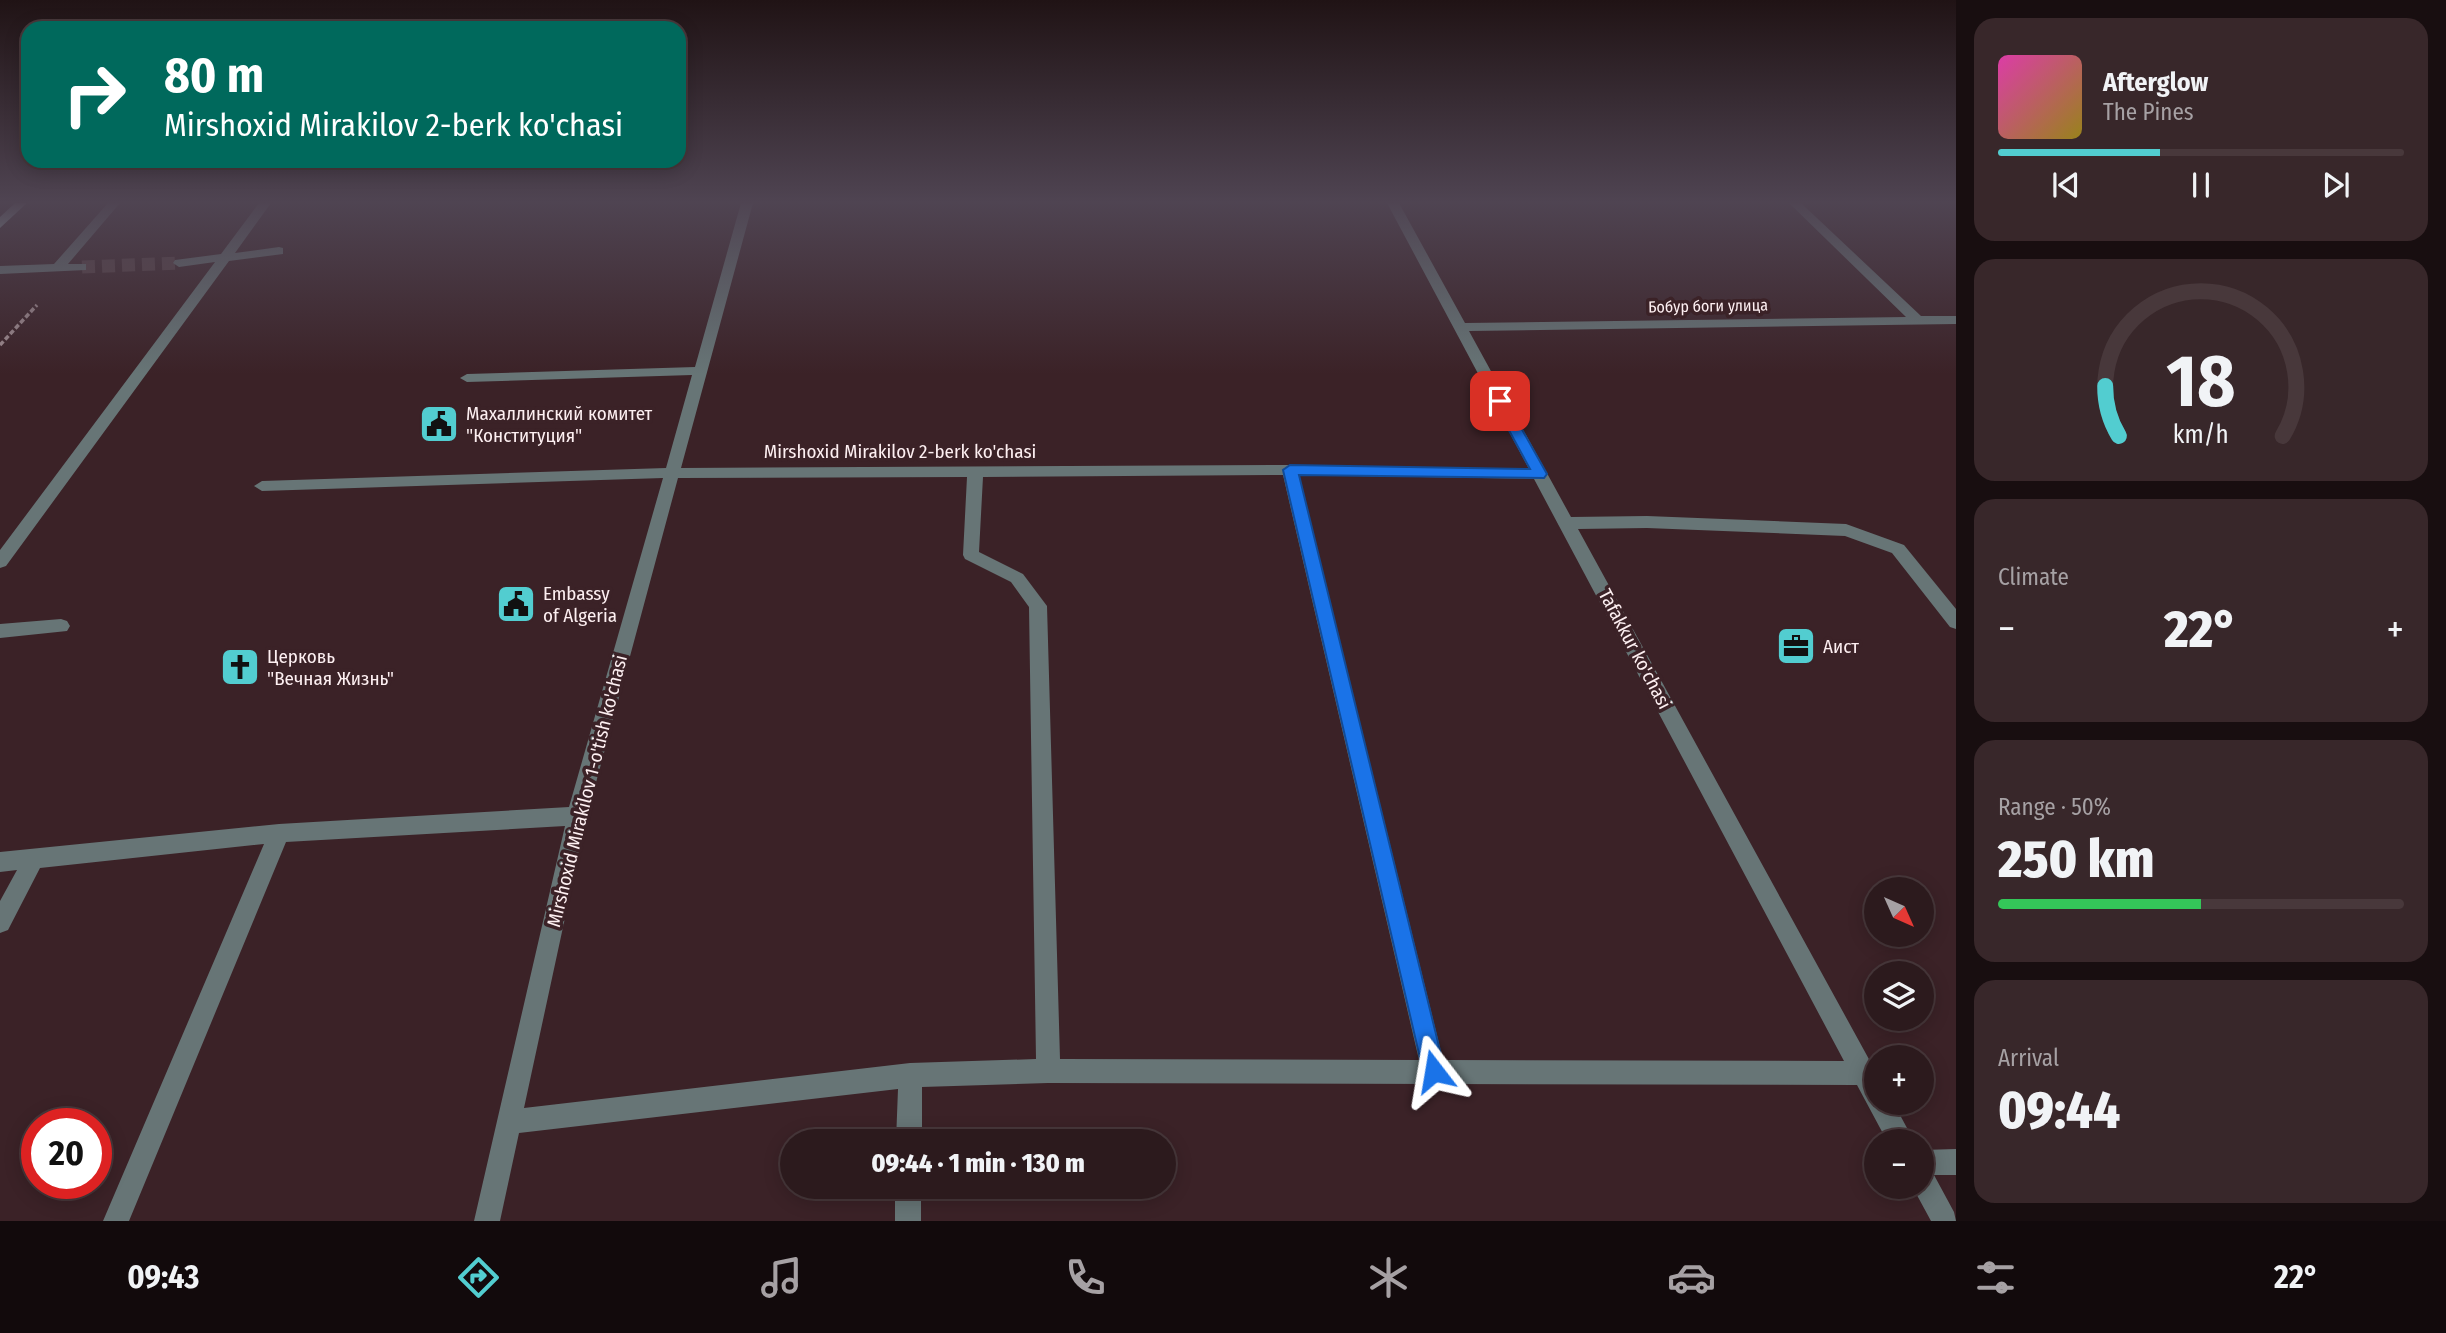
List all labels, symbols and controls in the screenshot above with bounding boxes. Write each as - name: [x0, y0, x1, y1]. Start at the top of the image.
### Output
- text: 80 m: [164, 46, 264, 105]
- icon: right: [49, 49, 140, 140]
- text: Afterglow: [2103, 67, 2208, 98]
- text: The Pines: [2103, 98, 2194, 126]
- text: Mirshoxid Mirakilov 2-berk ko'chasi: [164, 106, 623, 144]
- icon: previous: [2047, 166, 2085, 204]
- icon: pause: [2182, 166, 2220, 204]
- icon: next: [2317, 166, 2355, 204]
- street label: Бобур боги улица: [1648, 295, 1768, 317]
- text: 18: [2166, 338, 2236, 425]
- pin: [1470, 371, 1530, 431]
- icon: arrive: [1481, 382, 1519, 420]
- place label: Махаллинский комитет "Конституция": [466, 402, 653, 447]
- public building icon: Махаллинский комитет "Конституция": [418, 403, 460, 445]
- text: km/h: [2173, 420, 2229, 450]
- street label: Mirshoxid Mirakilov 2-berk ko'chasi: [764, 440, 1036, 463]
- text: Climate: [1998, 563, 2069, 591]
- place label: Embassy of Algeria: [543, 582, 617, 627]
- public building icon: Embassy of Algeria: [495, 583, 537, 625]
- street label: Tafakkur ko'chasi: [1594, 585, 1676, 713]
- text: 22°: [2164, 598, 2238, 661]
- text: −: [1998, 606, 2015, 652]
- text: +: [2387, 606, 2404, 652]
- office icon: Аист: [1775, 625, 1817, 667]
- place label: Аист: [1823, 635, 1859, 658]
- place label: Церковь "Вечная Жизнь": [267, 645, 394, 690]
- church icon: Церковь "Вечная Жизнь": [219, 646, 261, 688]
- street label: Mirshoxid Mirakilov 1-o'tish ko'chasi: [542, 653, 632, 929]
- text: Range · 50%: [1998, 793, 2111, 821]
- text: 250 km: [1998, 828, 2154, 891]
- north arrow: [1864, 877, 1934, 947]
- map controls: [1864, 877, 1934, 1199]
- button: layers: [1864, 961, 1934, 1031]
- position arrow: [1397, 1034, 1471, 1108]
- text: Arrival: [1998, 1044, 2059, 1072]
- button: +: [1864, 1045, 1934, 1115]
- text: 09:44: [1998, 1079, 2120, 1142]
- speed limit sign: 20: [21, 1108, 112, 1199]
- button: −: [1864, 1129, 1934, 1199]
- text: 09:44 · 1 min · 130 m: [871, 1148, 1085, 1179]
- icon: directions: [454, 1253, 503, 1302]
- icon: music: [757, 1253, 806, 1302]
- icon: phone: [1061, 1253, 1110, 1302]
- icon: climate: [1364, 1253, 1413, 1302]
- icon: car: [1667, 1253, 1716, 1302]
- icon: filters: [1971, 1253, 2020, 1302]
- text: 09:43: [127, 1258, 199, 1296]
- text: 22°: [2274, 1258, 2319, 1296]

